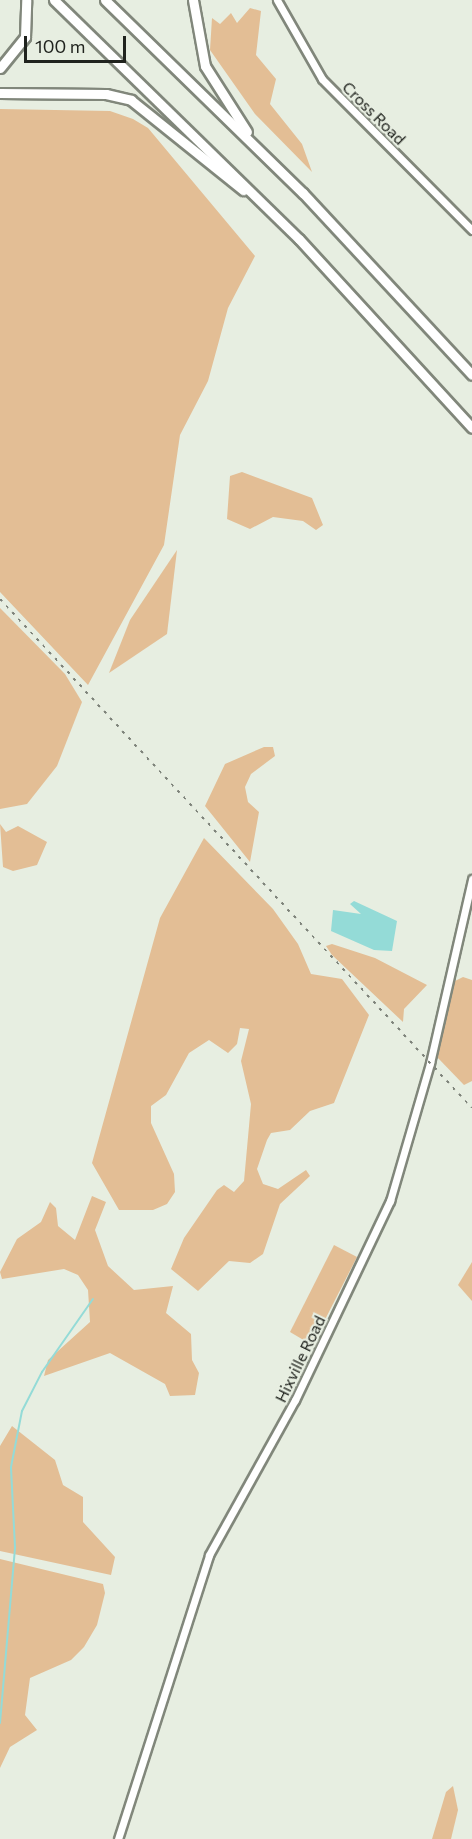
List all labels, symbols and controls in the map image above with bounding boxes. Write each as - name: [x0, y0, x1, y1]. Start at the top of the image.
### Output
- scale bar: [27, 24, 129, 62]
- text: 100 m: [35, 35, 85, 57]
- street label: Cross Road: [338, 77, 410, 149]
- street label: Hixville Road: [271, 1313, 329, 1405]

